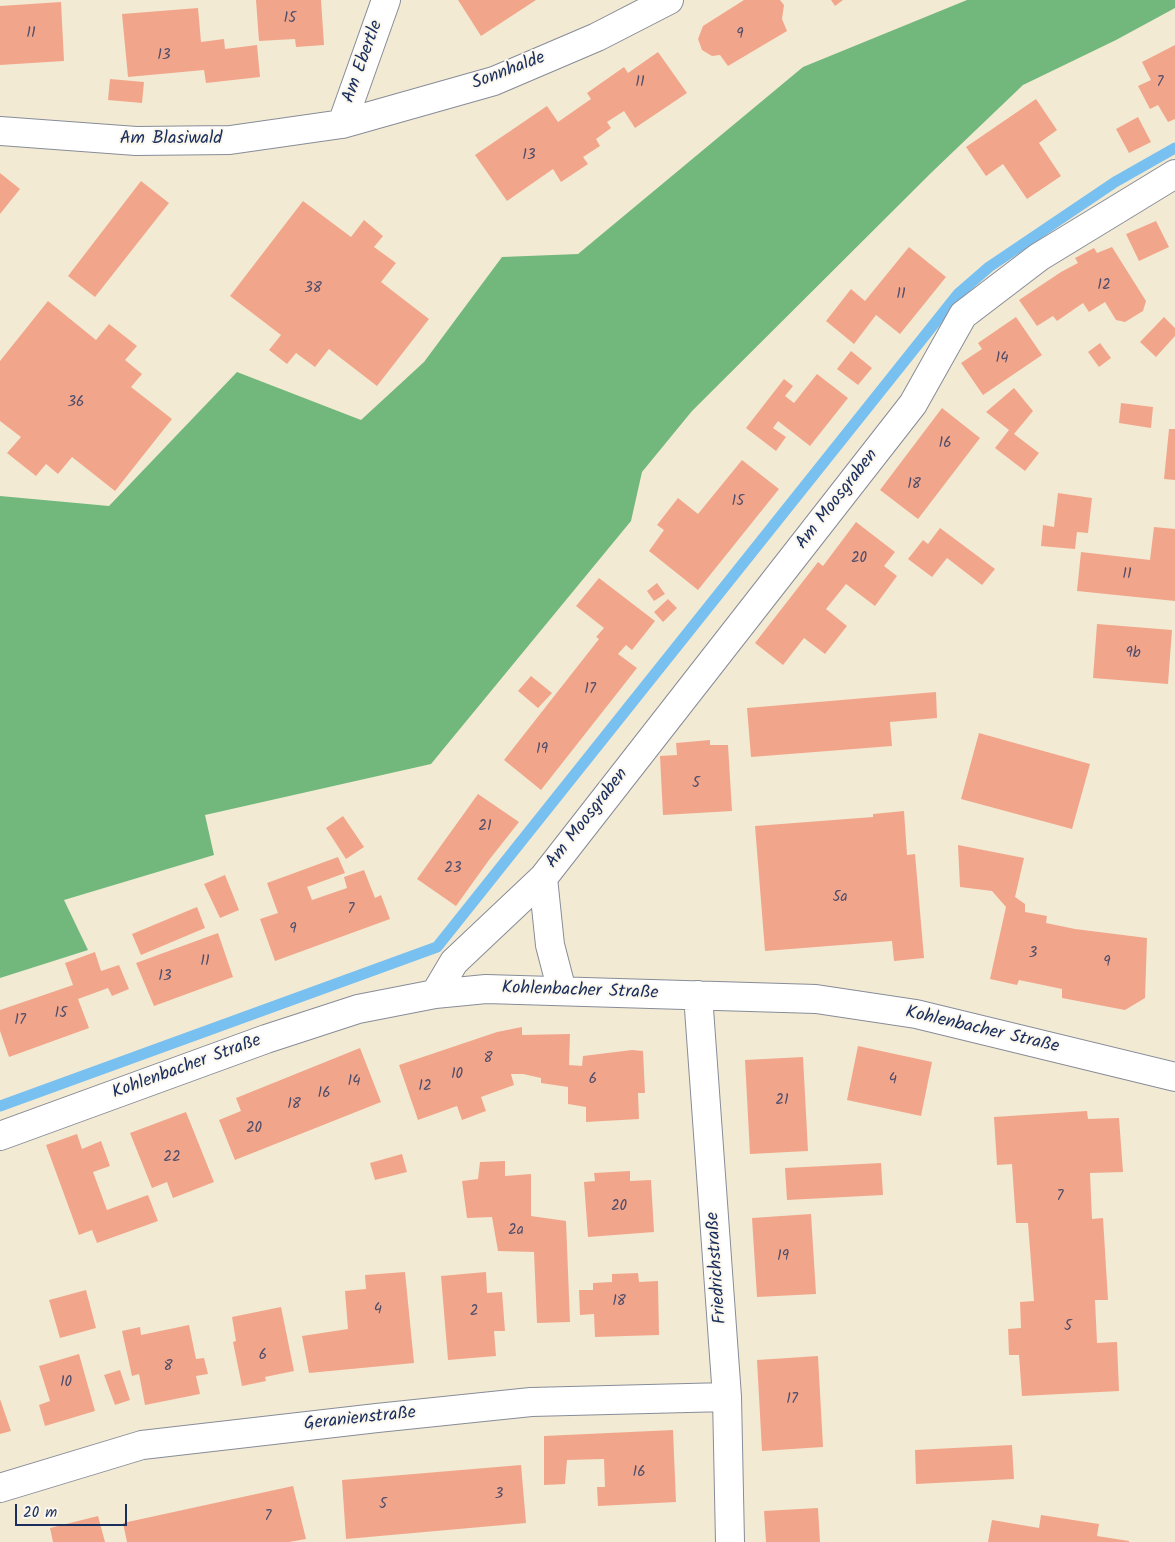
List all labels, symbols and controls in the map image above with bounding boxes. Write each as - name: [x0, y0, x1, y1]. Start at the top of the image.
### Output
- house number: 15: [284, 10, 296, 28]
- street label: Am Ebertle: [339, 18, 389, 106]
- house number: 11: [26, 25, 36, 43]
- house number: 9: [736, 26, 744, 44]
- house number: 13: [157, 47, 171, 65]
- street label: Sonnhalde: [469, 48, 549, 96]
- house number: 11: [635, 74, 645, 92]
- house number: 7: [1157, 74, 1163, 92]
- street label: Am Blasiwald: [120, 129, 222, 151]
- house number: 13: [522, 147, 536, 165]
- house number: 12: [1097, 277, 1111, 295]
- house number: 38: [304, 280, 322, 298]
- house number: 11: [896, 286, 906, 304]
- house number: 14: [996, 350, 1008, 368]
- house number: 36: [68, 394, 84, 412]
- house number: 16: [938, 435, 952, 453]
- street label: Am Moosgraben: [792, 446, 884, 554]
- house number: 18: [907, 476, 921, 494]
- house number: 15: [732, 493, 744, 511]
- house number: 20: [851, 550, 867, 568]
- house number: 11: [1122, 566, 1132, 584]
- house number: 9b: [1125, 645, 1141, 663]
- house number: 17: [584, 681, 596, 699]
- house number: 19: [536, 741, 548, 759]
- street label: Am Moosgraben: [542, 765, 634, 873]
- house number: 5: [692, 775, 700, 793]
- house number: 21: [478, 818, 492, 836]
- house number: 23: [444, 860, 462, 878]
- house number: 5a: [832, 889, 848, 907]
- house number: 7: [348, 901, 354, 919]
- house number: 9: [289, 921, 297, 939]
- house number: 3: [1029, 945, 1037, 963]
- house number: 11: [200, 953, 210, 971]
- house number: 9: [1103, 954, 1111, 972]
- house number: 13: [158, 968, 172, 986]
- street label: Kohlenbacher Straße: [501, 978, 659, 1006]
- street label: Kohlenbacher Straße: [903, 1003, 1061, 1059]
- house number: 15: [55, 1005, 67, 1023]
- house number: 17: [14, 1012, 26, 1030]
- street label: Kohlenbacher Straße: [110, 1031, 264, 1105]
- house number: 8: [483, 1050, 493, 1068]
- house number: 10: [451, 1066, 463, 1084]
- house number: 6: [589, 1071, 597, 1089]
- house number: 4: [889, 1071, 897, 1089]
- house number: 14: [348, 1073, 360, 1091]
- house number: 12: [418, 1078, 432, 1096]
- house number: 16: [317, 1085, 331, 1103]
- house number: 21: [775, 1092, 789, 1110]
- house number: 18: [287, 1096, 301, 1114]
- house number: 20: [246, 1120, 262, 1138]
- house number: 22: [163, 1149, 181, 1167]
- house number: 7: [1057, 1188, 1063, 1206]
- house number: 20: [611, 1198, 627, 1216]
- street label: Friedrichstraße: [703, 1211, 733, 1325]
- house number: 2a: [508, 1222, 524, 1240]
- house number: 19: [777, 1248, 789, 1266]
- house number: 18: [612, 1293, 626, 1311]
- house number: 4: [374, 1301, 382, 1319]
- house number: 2: [470, 1303, 478, 1321]
- house number: 5: [1064, 1318, 1072, 1336]
- house number: 6: [259, 1347, 267, 1365]
- house number: 8: [163, 1358, 173, 1376]
- house number: 10: [60, 1374, 72, 1392]
- house number: 17: [786, 1391, 798, 1409]
- street label: Geranienstraße: [303, 1403, 417, 1437]
- house number: 16: [632, 1464, 646, 1482]
- house number: 3: [495, 1486, 503, 1504]
- scale bar: [18, 1494, 130, 1526]
- house number: 5: [379, 1496, 387, 1514]
- text: 20 m: [23, 1501, 57, 1525]
- house number: 7: [265, 1508, 271, 1526]

